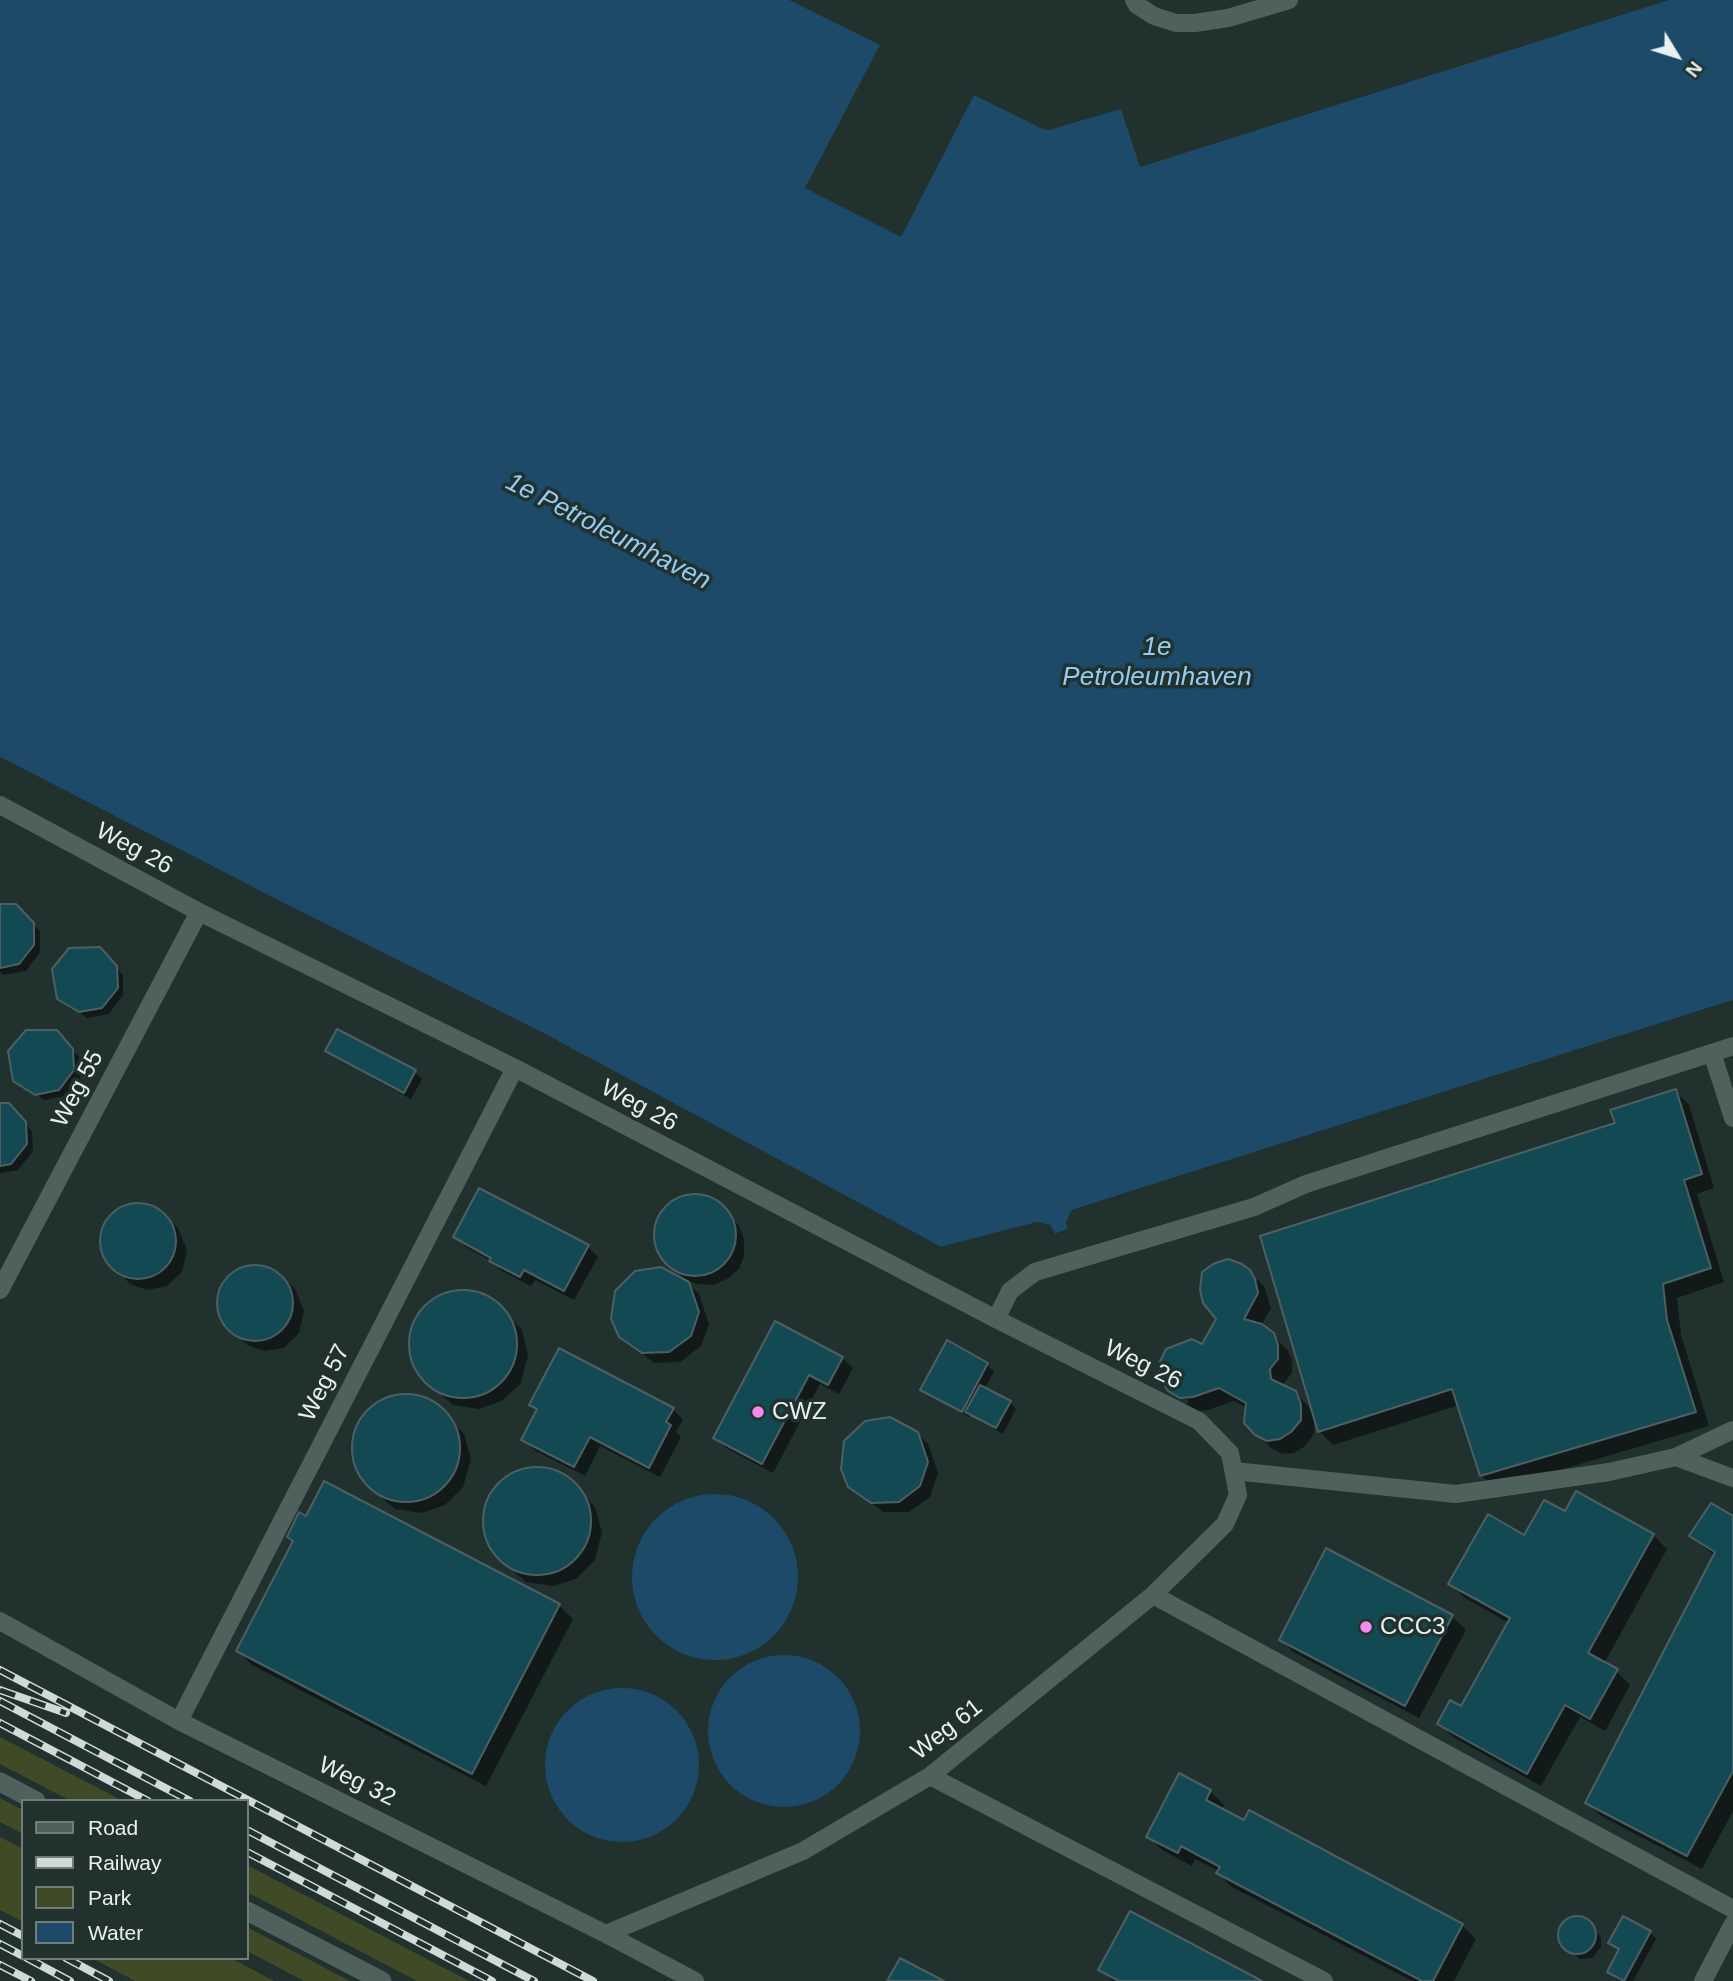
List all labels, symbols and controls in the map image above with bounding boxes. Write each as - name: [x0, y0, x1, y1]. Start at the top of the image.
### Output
- north arrow: [1642, 21, 1712, 91]
- text: N: [1681, 57, 1706, 81]
- water label: 1e Petroleumhaven: [500, 467, 716, 597]
- water label: 1e Petroleumhaven: [1062, 632, 1252, 694]
- street label: Weg 26: [91, 817, 177, 881]
- street label: Weg 55: [46, 1046, 110, 1132]
- street label: Weg 26: [596, 1074, 682, 1138]
- street label: Weg 26: [1100, 1334, 1186, 1396]
- street label: Weg 57: [293, 1340, 357, 1426]
- place label: CWZ: [772, 1398, 827, 1426]
- marker: CWZ: [750, 1404, 766, 1420]
- place label: CCC3: [1380, 1613, 1445, 1641]
- marker: CCC3: [1358, 1619, 1374, 1635]
- street label: Weg 61: [906, 1693, 988, 1767]
- street label: Weg 32: [314, 1751, 400, 1813]
- legend: [21, 1799, 248, 1960]
- text: Road: [88, 1816, 138, 1839]
- text: Railway: [88, 1851, 162, 1874]
- text: Park: [88, 1886, 131, 1909]
- text: Water: [88, 1921, 143, 1944]

